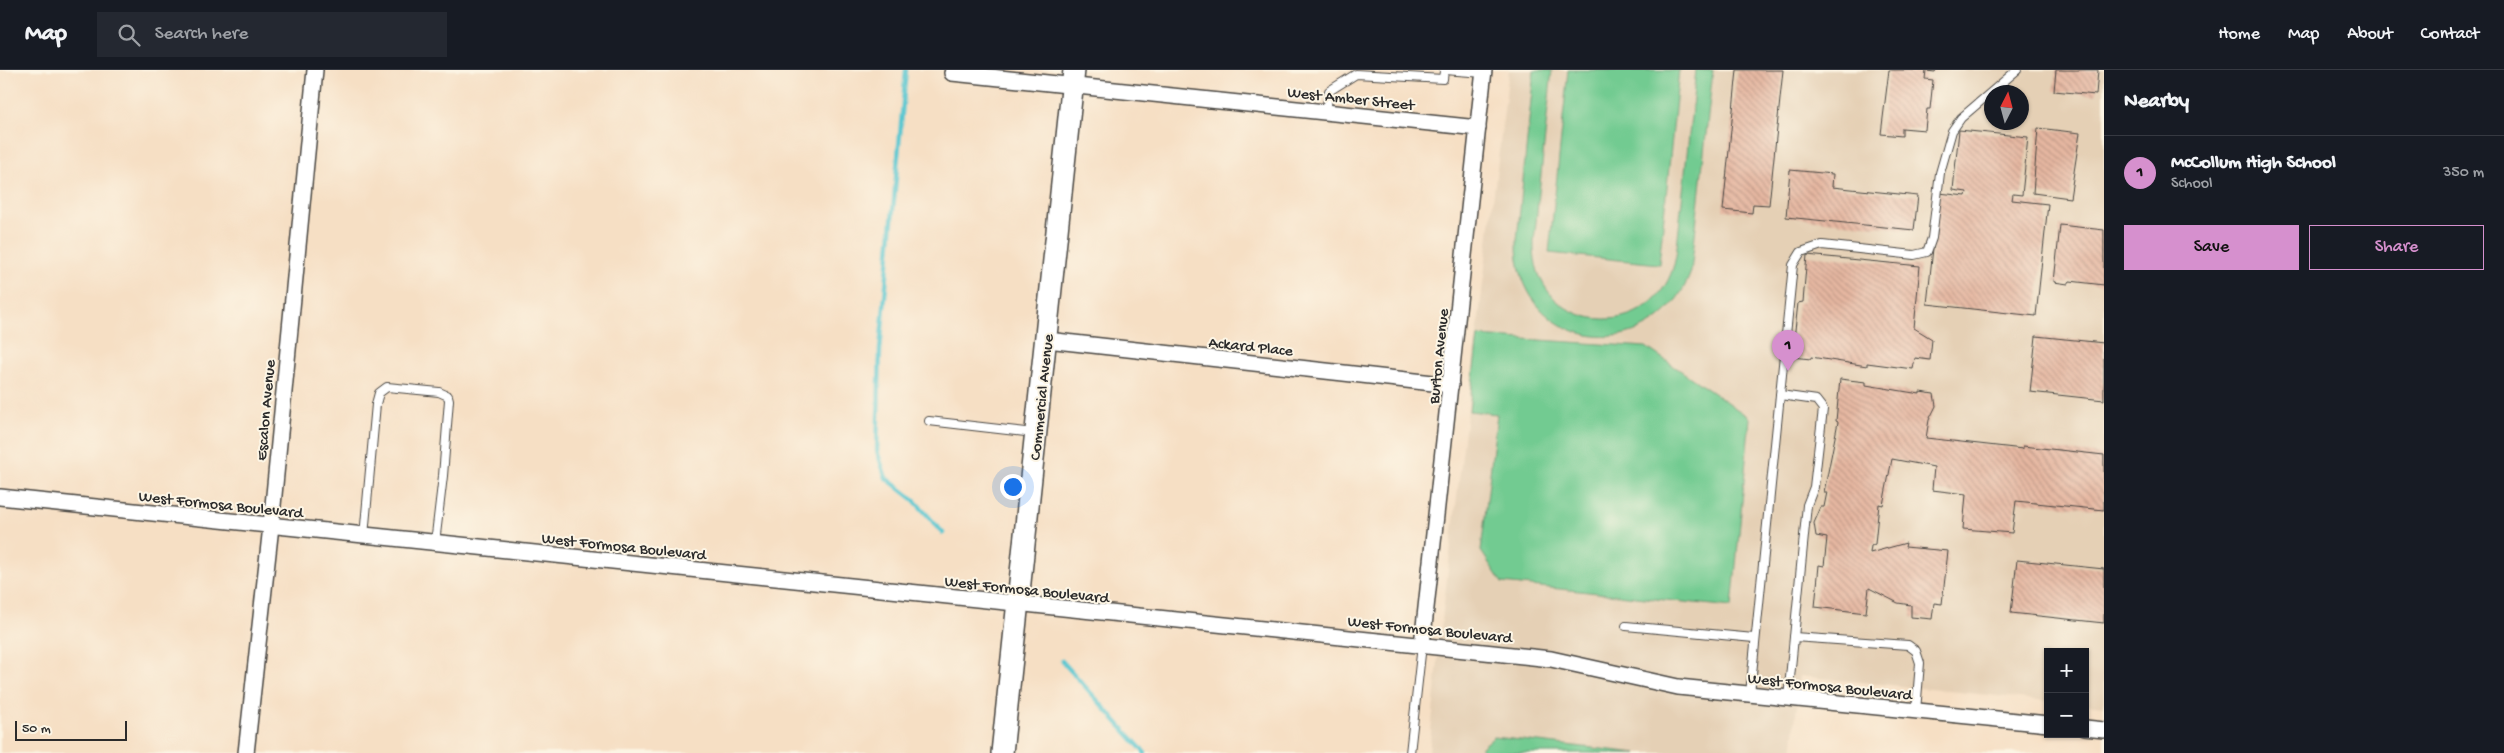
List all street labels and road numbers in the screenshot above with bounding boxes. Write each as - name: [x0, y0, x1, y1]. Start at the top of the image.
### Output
- street label: West Amber Street: [1286, 84, 1417, 117]
- street label: Burton Avenue: [1426, 307, 1455, 406]
- street label: Commercial Avenue: [1027, 333, 1060, 461]
- street label: Ackard Place: [1208, 335, 1294, 362]
- street label: Escalon Avenue: [254, 358, 281, 462]
- street label: West Formosa Boulevard: [137, 488, 305, 525]
- street label: West Formosa Boulevard: [540, 530, 708, 567]
- street label: West Formosa Boulevard: [943, 573, 1111, 610]
- street label: West Formosa Boulevard: [1346, 613, 1514, 650]
- street label: West Formosa Boulevard: [1746, 670, 1914, 707]

